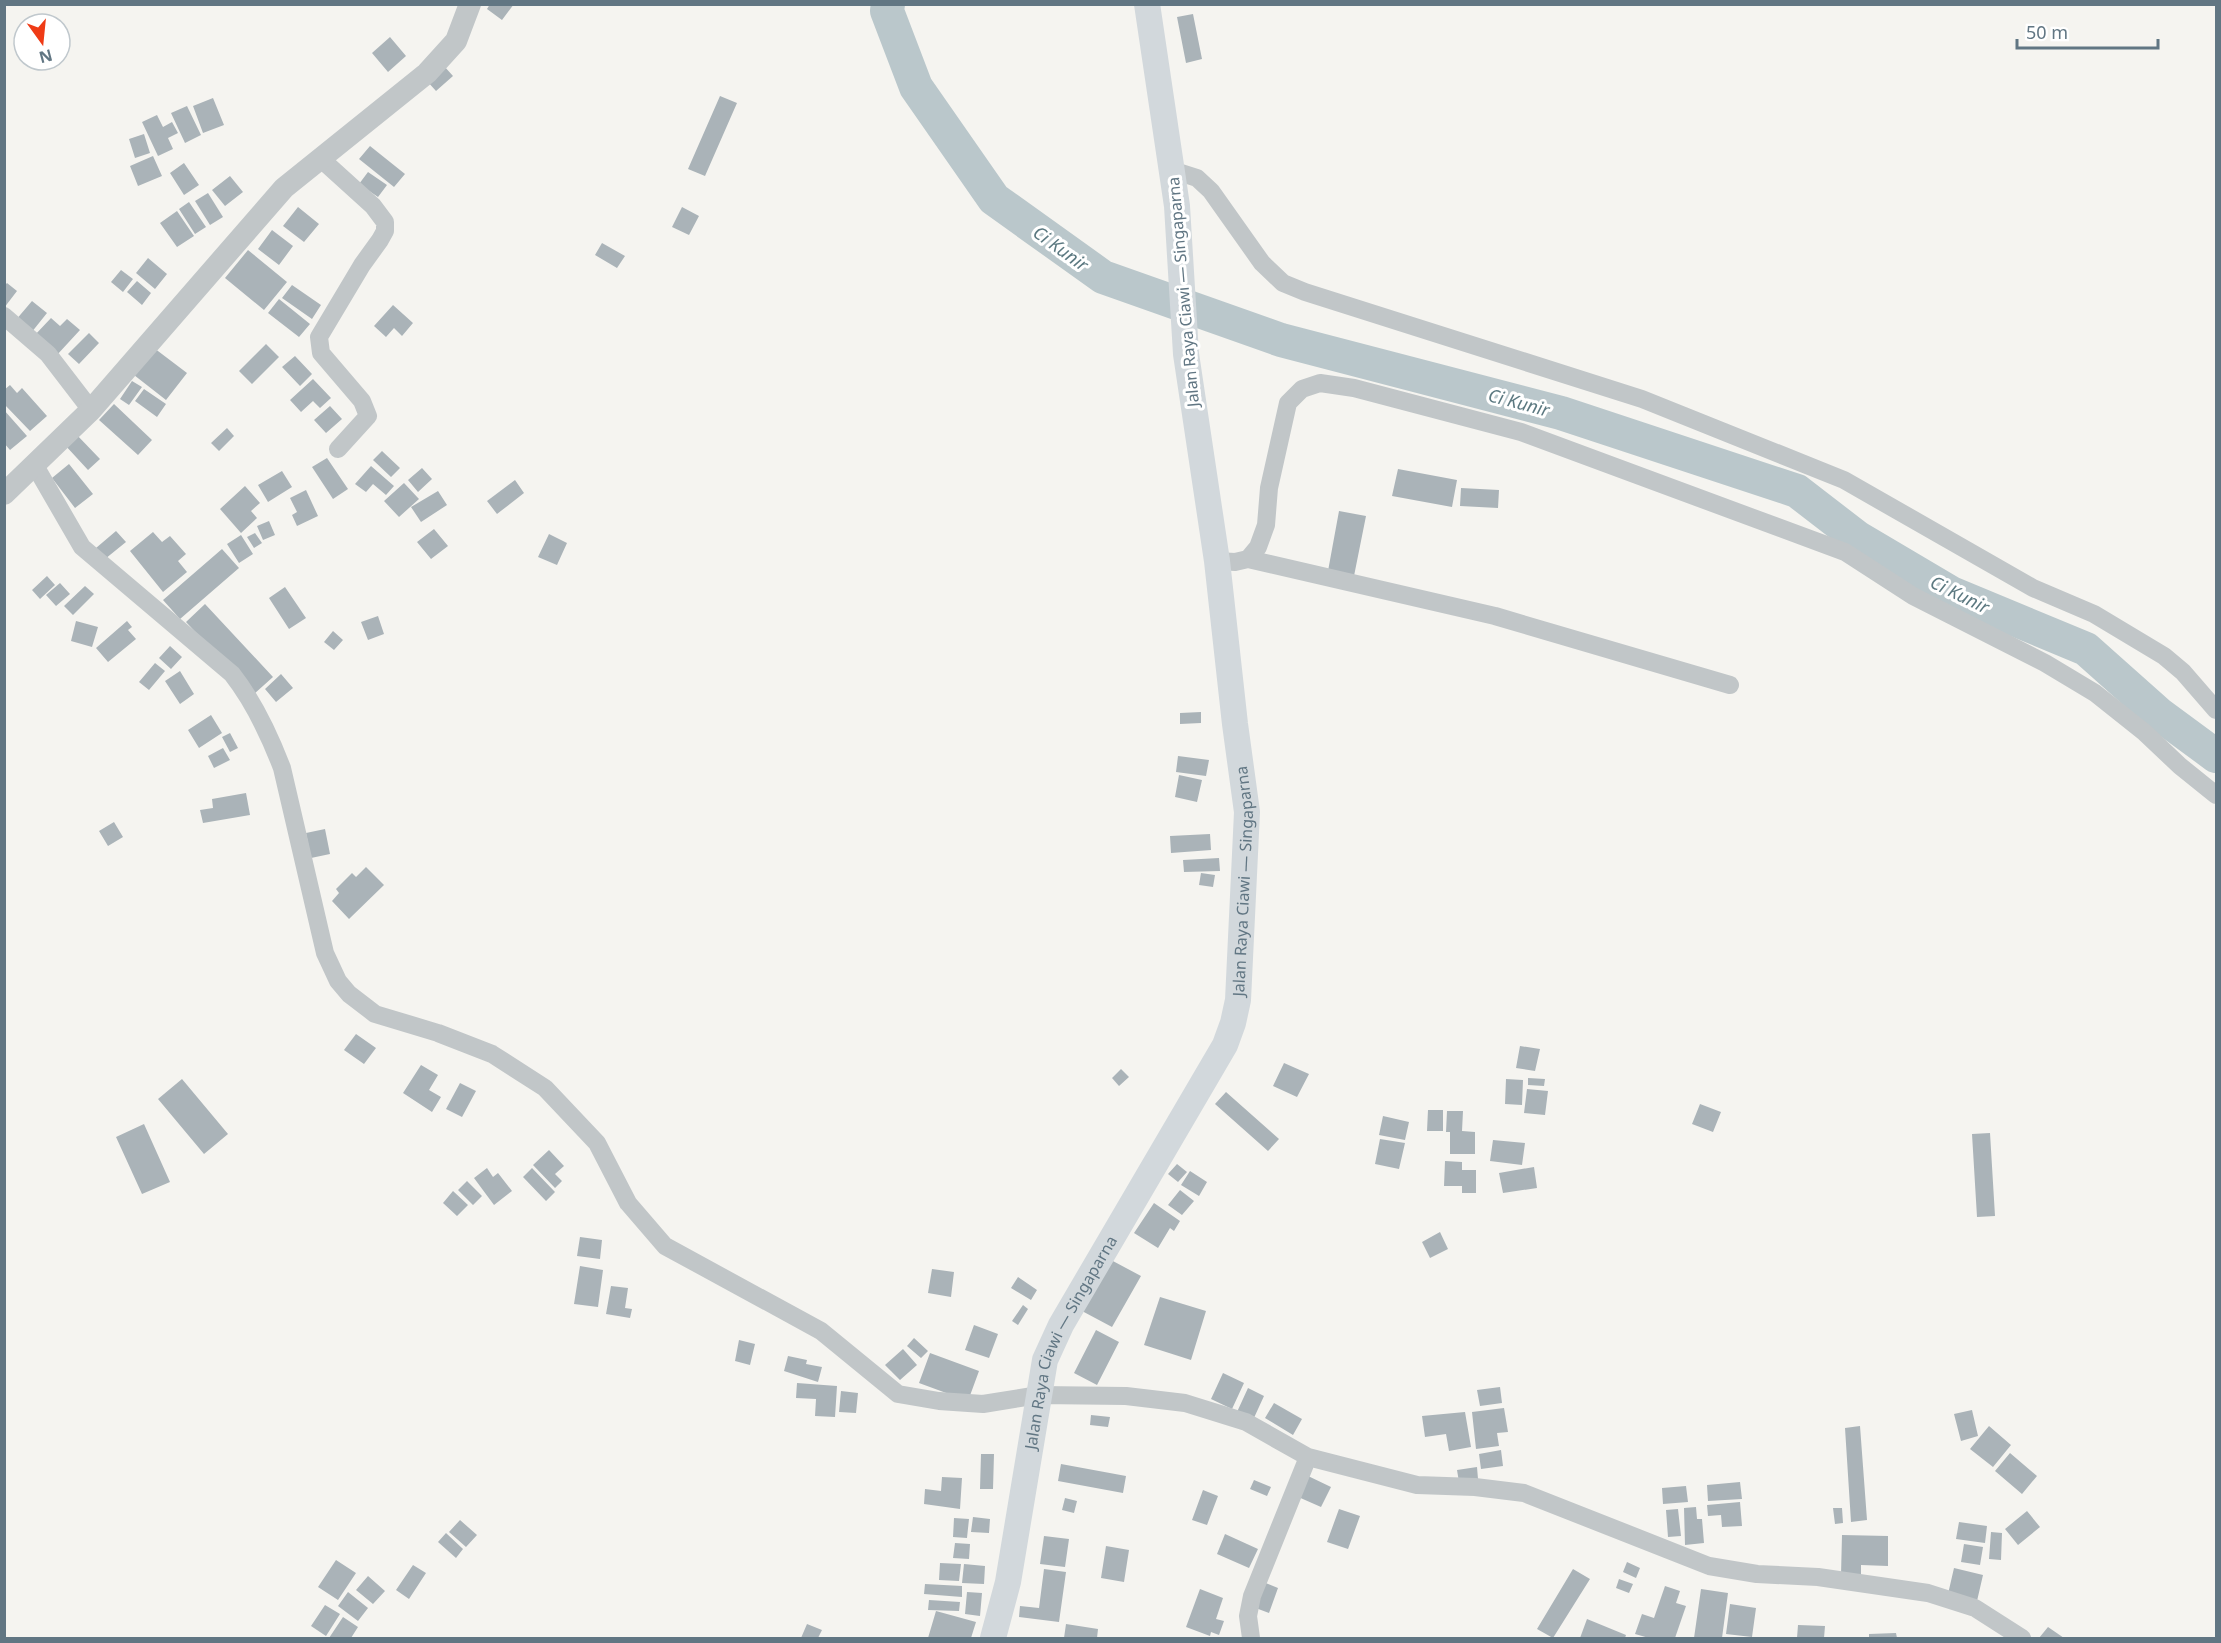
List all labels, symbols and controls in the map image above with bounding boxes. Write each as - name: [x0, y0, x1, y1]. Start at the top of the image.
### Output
- north arrow: [12, 12, 72, 72]
- scale bar: [2017, 12, 2158, 50]
- text: 50 m: [2026, 20, 2068, 44]
- text: N: [37, 44, 55, 69]
- street label: Jalan Raya Ciawi — Singaparna: [1162, 176, 1204, 410]
- water label: Ci Kunir: [1029, 220, 1094, 277]
- water label: Ci Kunir: [1486, 382, 1553, 422]
- water label: Ci Kunir: [1927, 569, 1994, 619]
- street label: Jalan Raya Ciawi — Singaparna: [1227, 765, 1258, 999]
- street label: Jalan Raya Ciawi — Singaparna: [1019, 1231, 1122, 1453]

